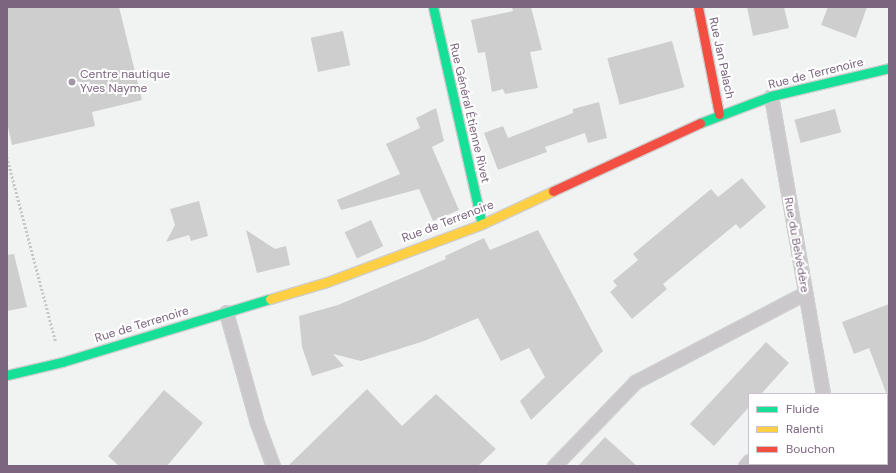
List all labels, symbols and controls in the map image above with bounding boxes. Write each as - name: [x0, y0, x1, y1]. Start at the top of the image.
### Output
- street label: Rue Jan Palach: [705, 16, 737, 100]
- street label: Rue Général Étienne Rivet: [446, 42, 492, 184]
- street label: Rue de Terrenoire: [767, 55, 865, 93]
- place label: Centre nautique Yves Nayme: [80, 68, 170, 96]
- marker: Centre nautique Yves Nayme: [67, 77, 77, 87]
- street label: Rue du Belvédère: [781, 196, 811, 294]
- street label: Rue de Terrenoire: [400, 198, 496, 246]
- street label: Rue de Terrenoire: [93, 304, 191, 346]
- legend: [748, 393, 888, 465]
- text: Fluide: [786, 401, 819, 417]
- text: Ralenti: [786, 421, 823, 437]
- text: Bouchon: [786, 441, 835, 457]

